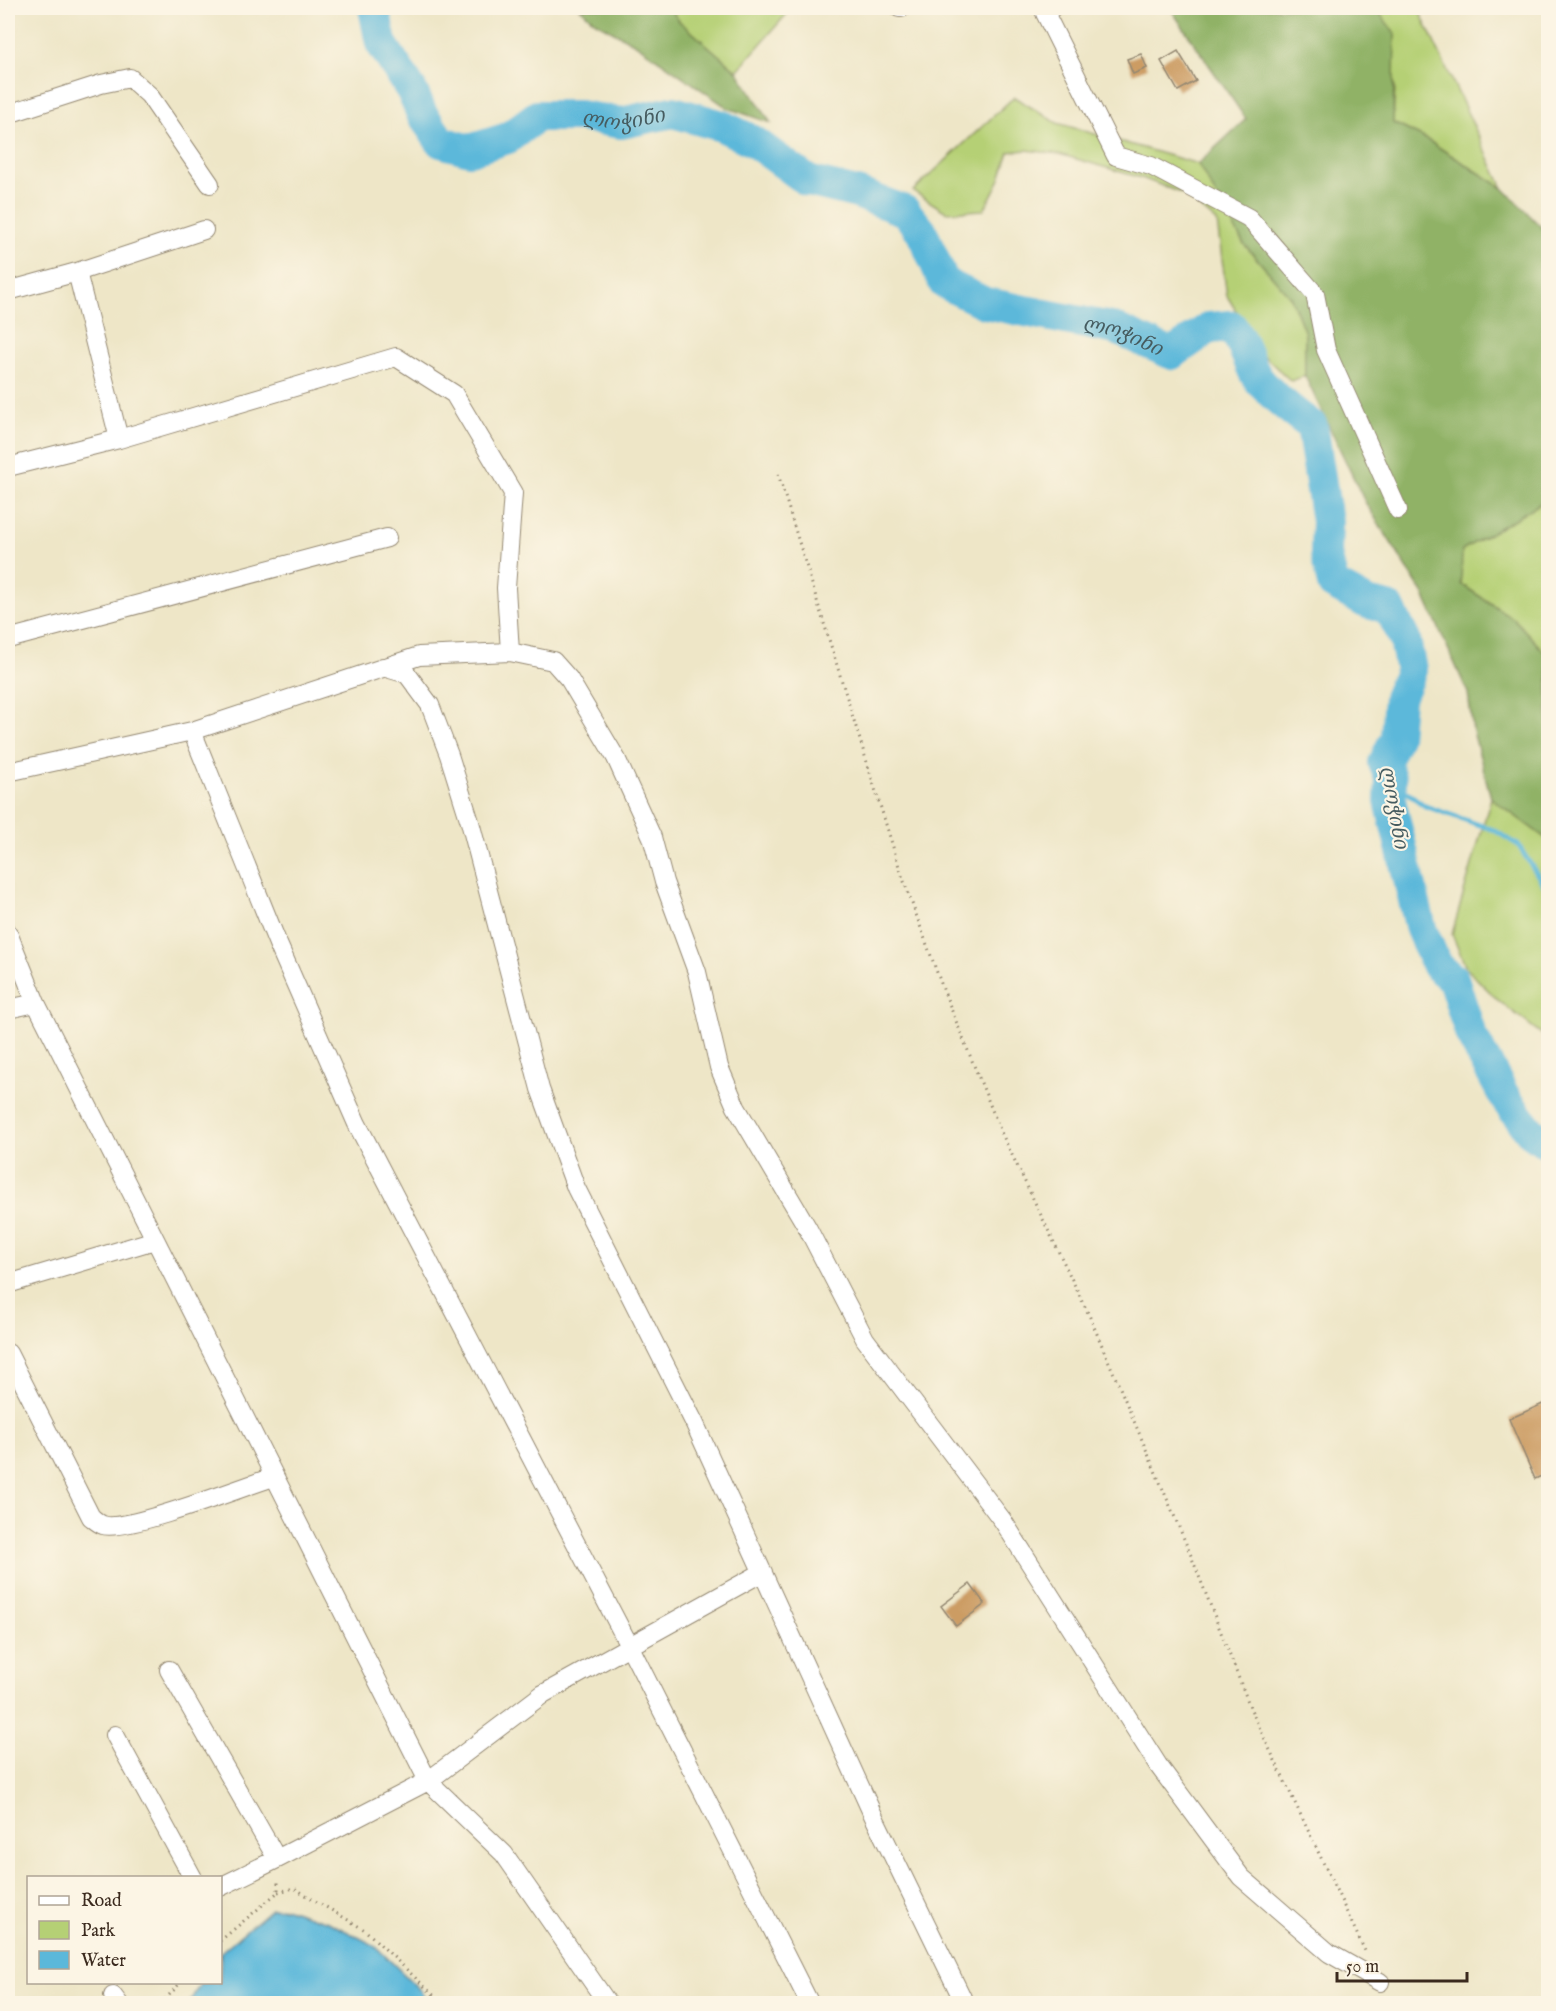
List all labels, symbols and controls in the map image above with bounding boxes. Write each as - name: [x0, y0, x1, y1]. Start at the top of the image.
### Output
- water label: ლოჭინი: [580, 103, 669, 137]
- water label: ლოჭინი: [1080, 312, 1168, 363]
- water label: ლოჭინი: [1374, 764, 1413, 852]
- legend: [27, 1876, 222, 1984]
- text: Road: [81, 1890, 122, 1913]
- text: Park: [81, 1920, 116, 1943]
- scale bar: [1337, 1945, 1468, 1983]
- text: Water: [81, 1950, 126, 1973]
- text: 50 m: [1346, 1956, 1379, 1979]

